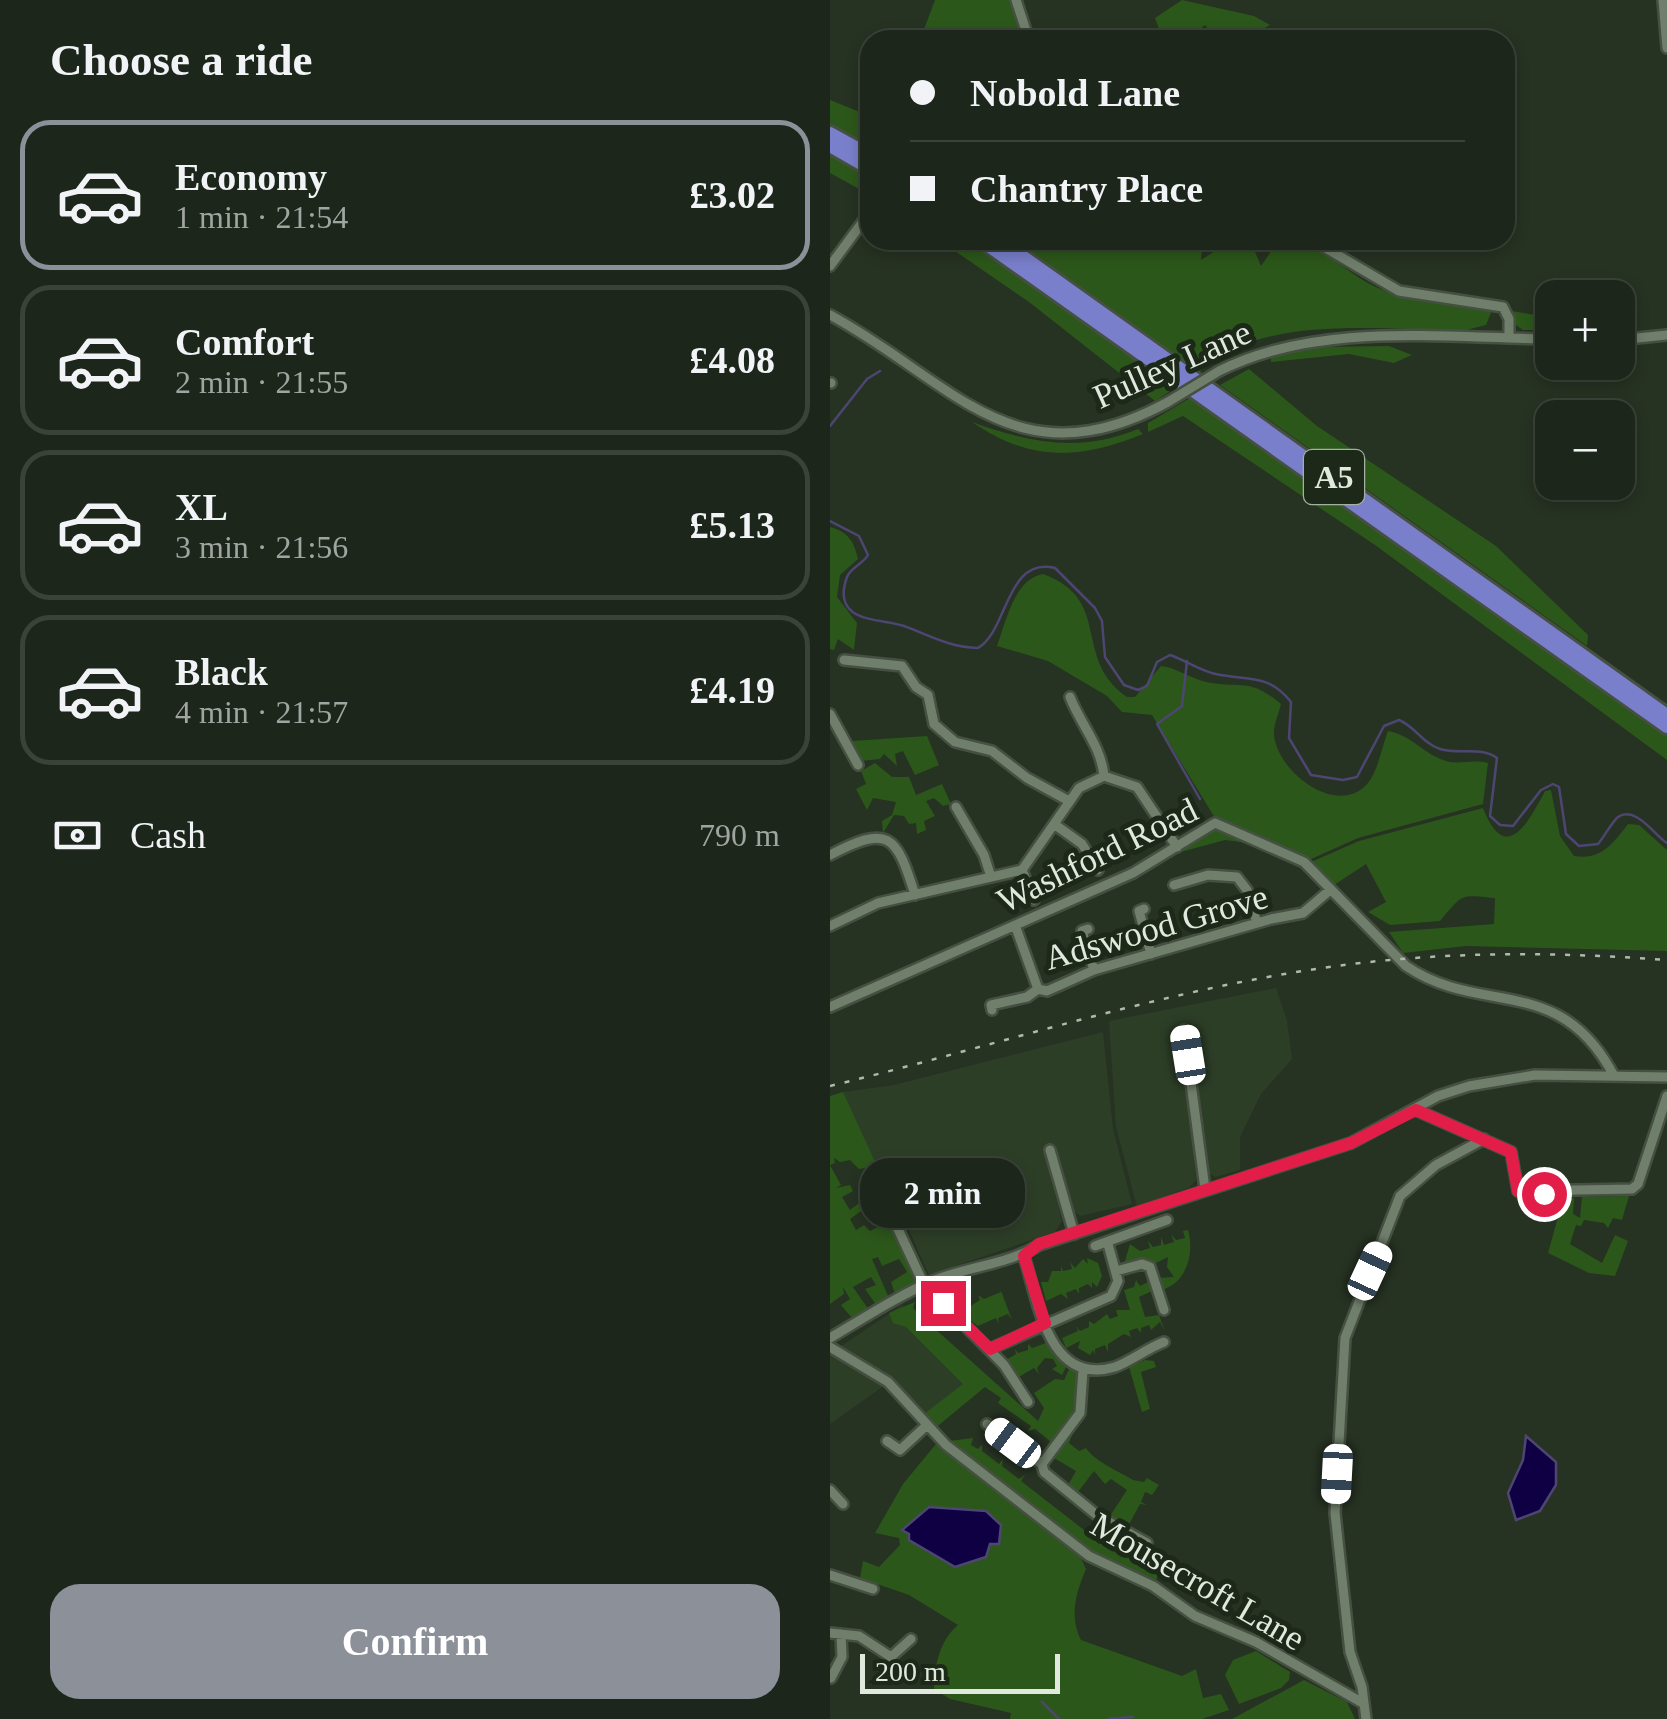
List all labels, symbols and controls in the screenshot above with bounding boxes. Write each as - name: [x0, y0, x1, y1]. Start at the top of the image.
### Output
- text: Choose a ride: [50, 35, 313, 85]
- text: Nobold Lane: [970, 72, 1180, 114]
- icon: car: [55, 150, 145, 240]
- text: Economy: [175, 156, 327, 198]
- text: Chantry Place: [970, 168, 1203, 210]
- text: £3.02: [690, 174, 775, 216]
- text: 1 min · 21:54: [175, 199, 348, 235]
- map controls: [1535, 280, 1635, 500]
- button: +: [1535, 280, 1635, 380]
- street label: Pulley Lane: [1087, 312, 1257, 416]
- icon: car: [55, 315, 145, 405]
- text: Comfort: [175, 321, 314, 363]
- text: £4.08: [690, 339, 775, 381]
- text: 2 min · 21:55: [175, 364, 348, 400]
- button: −: [1535, 400, 1635, 500]
- road number: A5: [1304, 450, 1364, 504]
- icon: car: [55, 480, 145, 570]
- text: XL: [175, 486, 228, 528]
- text: £5.13: [690, 504, 775, 546]
- text: 3 min · 21:56: [175, 529, 348, 565]
- icon: car: [55, 645, 145, 735]
- text: Black: [175, 651, 268, 693]
- text: £4.19: [690, 669, 775, 711]
- text: 4 min · 21:57: [175, 694, 348, 730]
- street label: Washford Road: [991, 790, 1204, 921]
- icon: cash: [50, 808, 105, 863]
- text: Cash: [130, 814, 206, 856]
- text: 790 m: [699, 817, 780, 853]
- street label: Adswood Grove: [1040, 877, 1272, 978]
- car: [1168, 1023, 1208, 1087]
- callout: 2 min: [861, 1158, 1026, 1228]
- route start: [1522, 1172, 1567, 1217]
- text: 2 min: [904, 1175, 981, 1211]
- car: [1344, 1237, 1396, 1305]
- route end: [921, 1281, 966, 1326]
- car: [980, 1413, 1046, 1473]
- car: [1320, 1443, 1354, 1505]
- street label: Mousecroft Lane: [1084, 1505, 1311, 1658]
- button: Confirm: [50, 1584, 780, 1699]
- scale bar: [860, 1649, 1060, 1694]
- text: 200 m: [875, 1656, 946, 1687]

